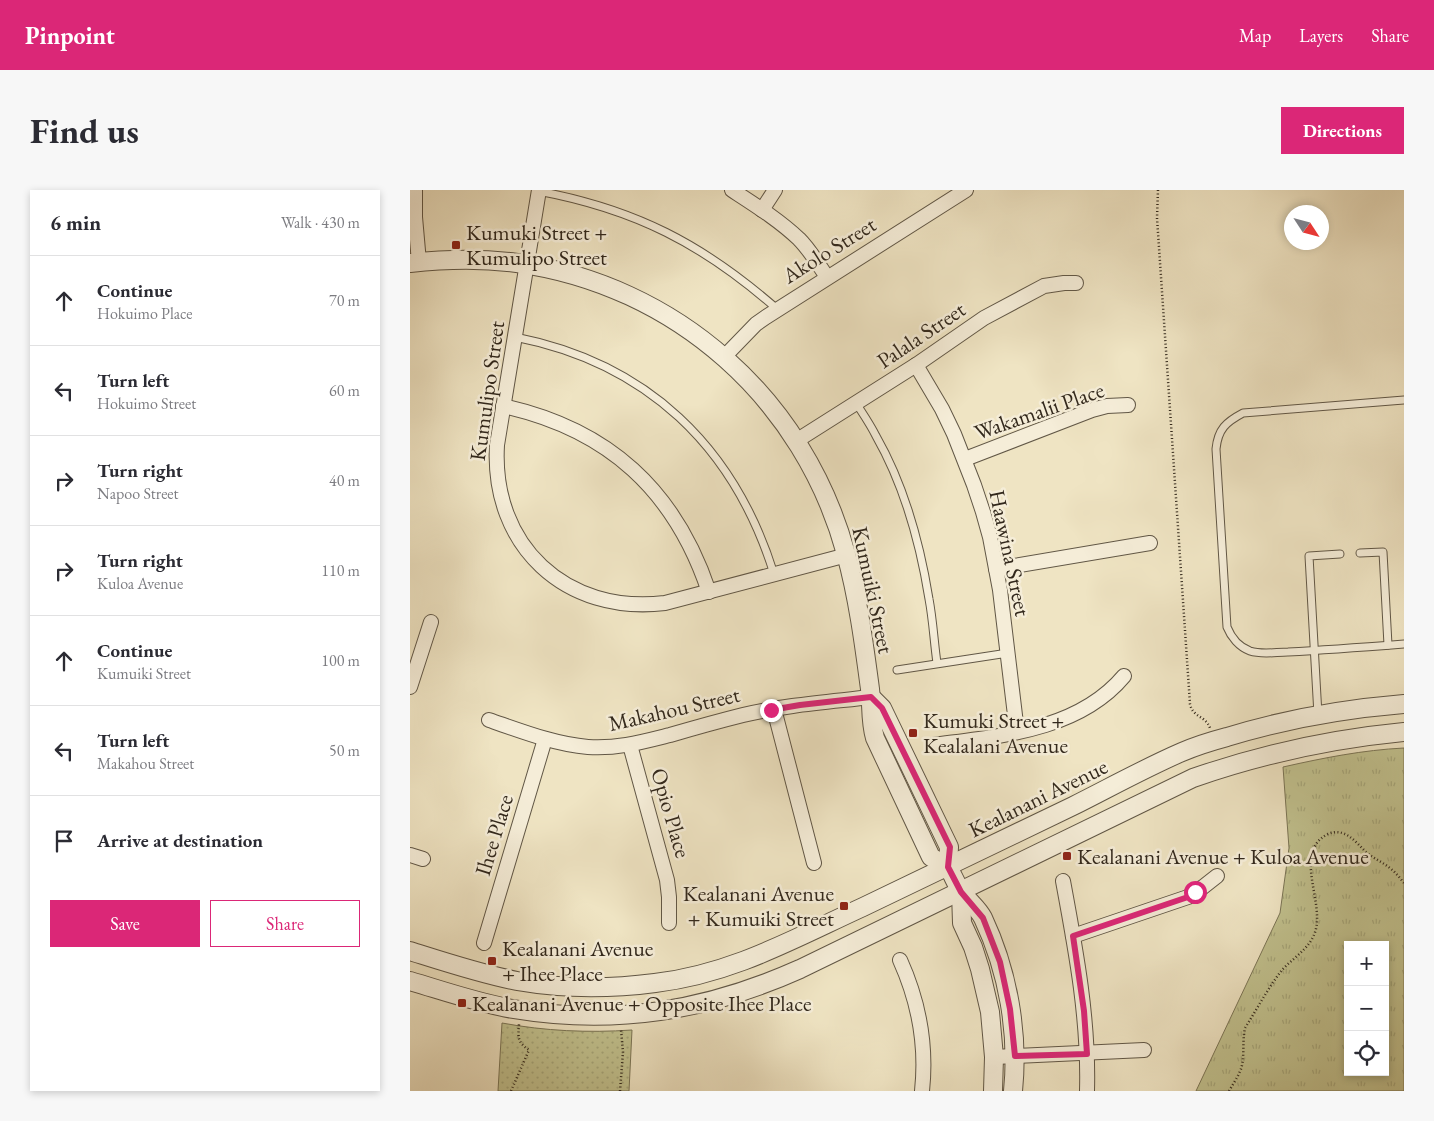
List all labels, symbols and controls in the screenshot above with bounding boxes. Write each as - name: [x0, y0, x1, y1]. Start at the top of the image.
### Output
- text: Pinpoint: [25, 20, 115, 51]
- text: Map: [1239, 24, 1271, 47]
- text: Layers: [1299, 24, 1343, 47]
- text: Share: [1371, 24, 1409, 47]
- button: Directions: [1281, 107, 1404, 154]
- text: Find us: [30, 108, 139, 153]
- north arrow: [1284, 205, 1329, 250]
- text: 6 min: [50, 209, 101, 236]
- street label: Akolo Street: [776, 210, 881, 291]
- text: Walk · 430 m: [281, 212, 360, 233]
- place label: Kumuki Street + Kumulipo Street: [466, 218, 607, 272]
- marker: Kumuki Street + Kumulipo Street: [450, 239, 462, 251]
- text: Continue: [97, 278, 172, 303]
- icon: ahead: [50, 287, 78, 315]
- text: 70 m: [329, 290, 360, 311]
- street label: Palala Street: [871, 295, 971, 375]
- text: Hokuimo Place: [97, 303, 193, 324]
- street label: Kumulipo Street: [463, 319, 511, 463]
- text: Turn left: [97, 368, 169, 393]
- street label: Wakamalii Place: [970, 375, 1108, 447]
- icon: left: [50, 377, 78, 405]
- text: 60 m: [329, 380, 360, 401]
- text: Hokuimo Street: [97, 393, 196, 414]
- text: Turn right: [97, 458, 183, 483]
- icon: right: [50, 467, 78, 495]
- text: 40 m: [329, 470, 360, 491]
- text: Napoo Street: [97, 483, 179, 504]
- street label: Haawina Street: [982, 487, 1038, 619]
- street label: Kumuiki Street: [845, 524, 901, 656]
- text: Turn right: [97, 548, 183, 573]
- icon: right: [50, 557, 78, 585]
- text: 110 m: [321, 560, 360, 581]
- text: Kuloa Avenue: [97, 573, 183, 594]
- text: Continue: [97, 638, 172, 663]
- icon: ahead: [50, 647, 78, 675]
- text: 100 m: [321, 650, 360, 671]
- text: Kumuiki Street: [97, 663, 191, 684]
- street label: Makahou Street: [606, 680, 743, 738]
- route end: [760, 699, 783, 722]
- place label: Kumuki Street + Kealalani Avenue: [923, 706, 1068, 760]
- marker: Kumuki Street + Kealalani Avenue: [907, 727, 919, 739]
- text: Turn left: [97, 728, 169, 753]
- icon: left: [50, 737, 78, 765]
- text: 50 m: [329, 740, 360, 761]
- street label: Kealanani Avenue: [964, 752, 1113, 844]
- text: Makahou Street: [97, 753, 194, 774]
- street label: Opio Place: [644, 765, 698, 862]
- street label: Ihee Place: [468, 790, 520, 879]
- icon: arrive: [50, 827, 78, 855]
- text: Arrive at destination: [97, 828, 263, 853]
- place label: Kealanani Avenue + Kuloa Avenue: [1077, 842, 1369, 871]
- marker: Kealanani Avenue + Kuloa Avenue: [1061, 850, 1073, 862]
- place label: Kealanani Avenue + Kumuiki Street: [683, 879, 834, 933]
- route start: [1184, 881, 1207, 904]
- button: Save: [50, 900, 200, 947]
- button: Share: [210, 900, 360, 947]
- marker: Kealanani Avenue + Kumuiki Street: [838, 900, 850, 912]
- place label: Kealanani Avenue + Ihee Place: [502, 934, 654, 988]
- map controls: [1344, 941, 1389, 1076]
- button: +: [1344, 941, 1389, 986]
- marker: Kealanani Avenue + Ihee Place: [486, 955, 498, 967]
- button: −: [1344, 986, 1389, 1031]
- place label: Kealanani Avenue + Opposite Ihee Place: [472, 989, 812, 1018]
- marker: Kealanani Avenue + Opposite Ihee Place: [456, 997, 468, 1009]
- button: locate: [1344, 1031, 1389, 1076]

